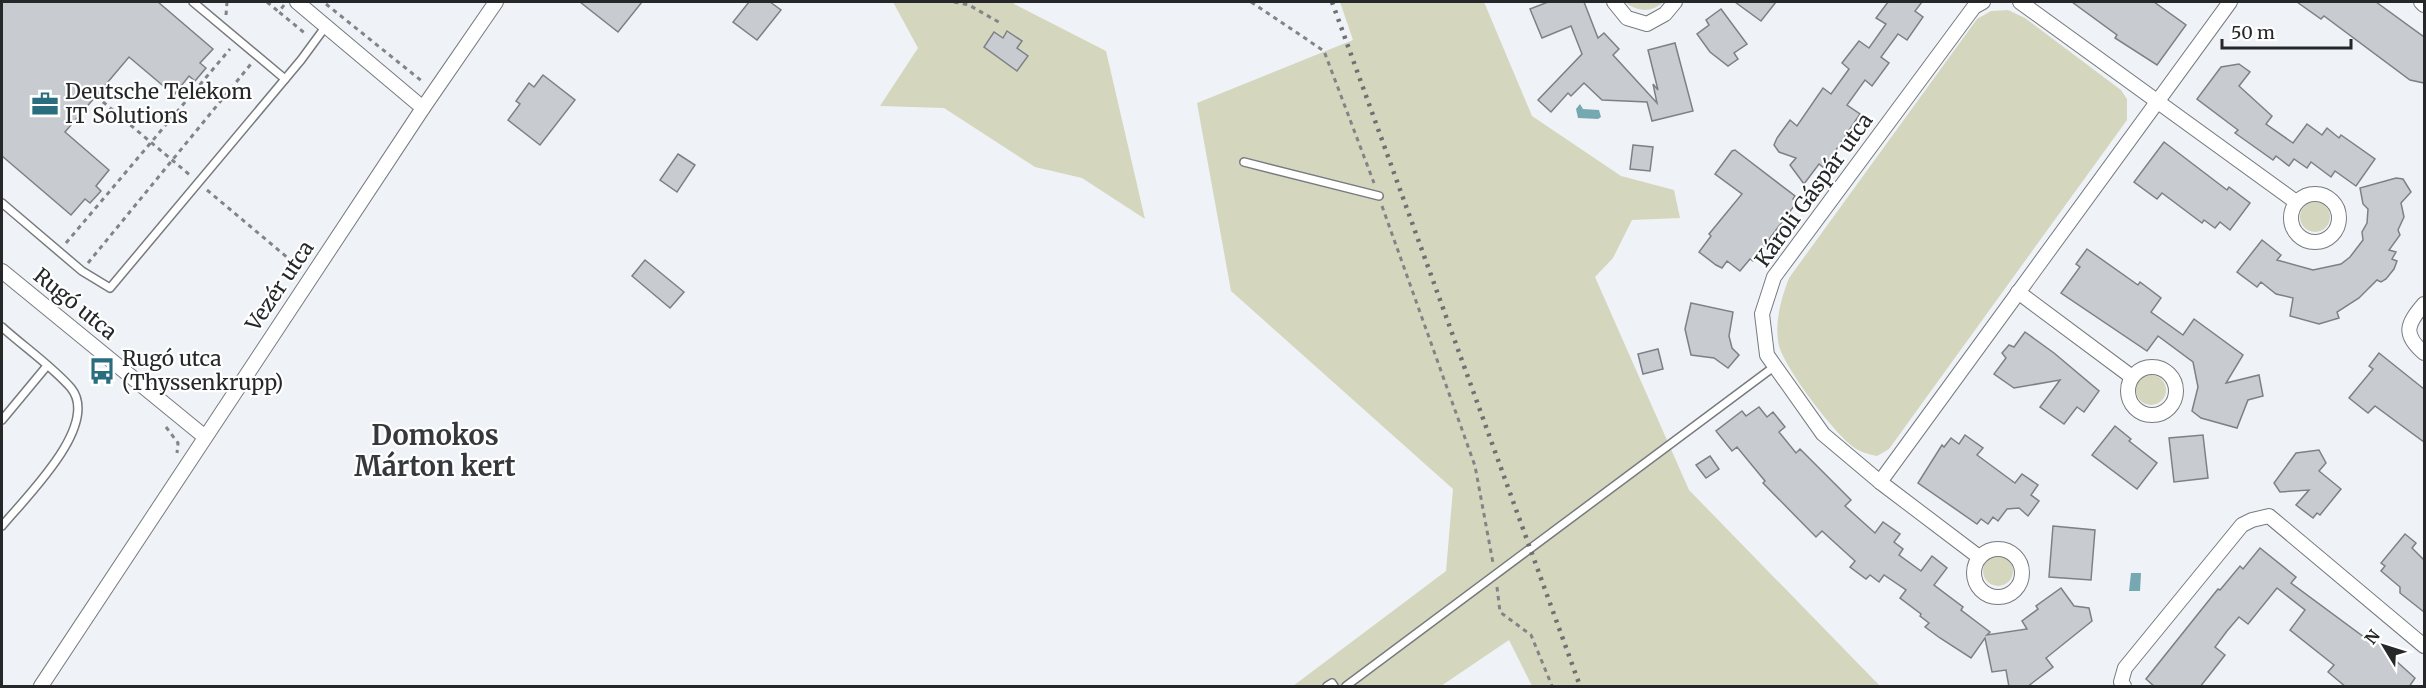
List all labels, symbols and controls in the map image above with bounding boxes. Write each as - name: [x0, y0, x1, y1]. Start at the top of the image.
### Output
- scale bar: [2222, 12, 2351, 50]
- text: 50 m: [2231, 21, 2275, 44]
- place label: Deutsche Telekom IT Solutions: [65, 78, 252, 129]
- office icon: Deutsche Telekom IT Solutions: [30, 89, 60, 119]
- street label: Károli Gáspár utca: [1749, 107, 1879, 272]
- street label: Vezér utca: [239, 235, 320, 337]
- street label: Rugó utca: [28, 262, 122, 345]
- place label: Rugó utca (Thyssenkrupp): [122, 345, 283, 396]
- bus stop icon: Rugó utca (Thyssenkrupp): [87, 356, 117, 386]
- district label: Domokos Márton kert: [354, 418, 516, 483]
- north arrow: [2354, 616, 2414, 676]
- text: N: [2360, 625, 2384, 648]

